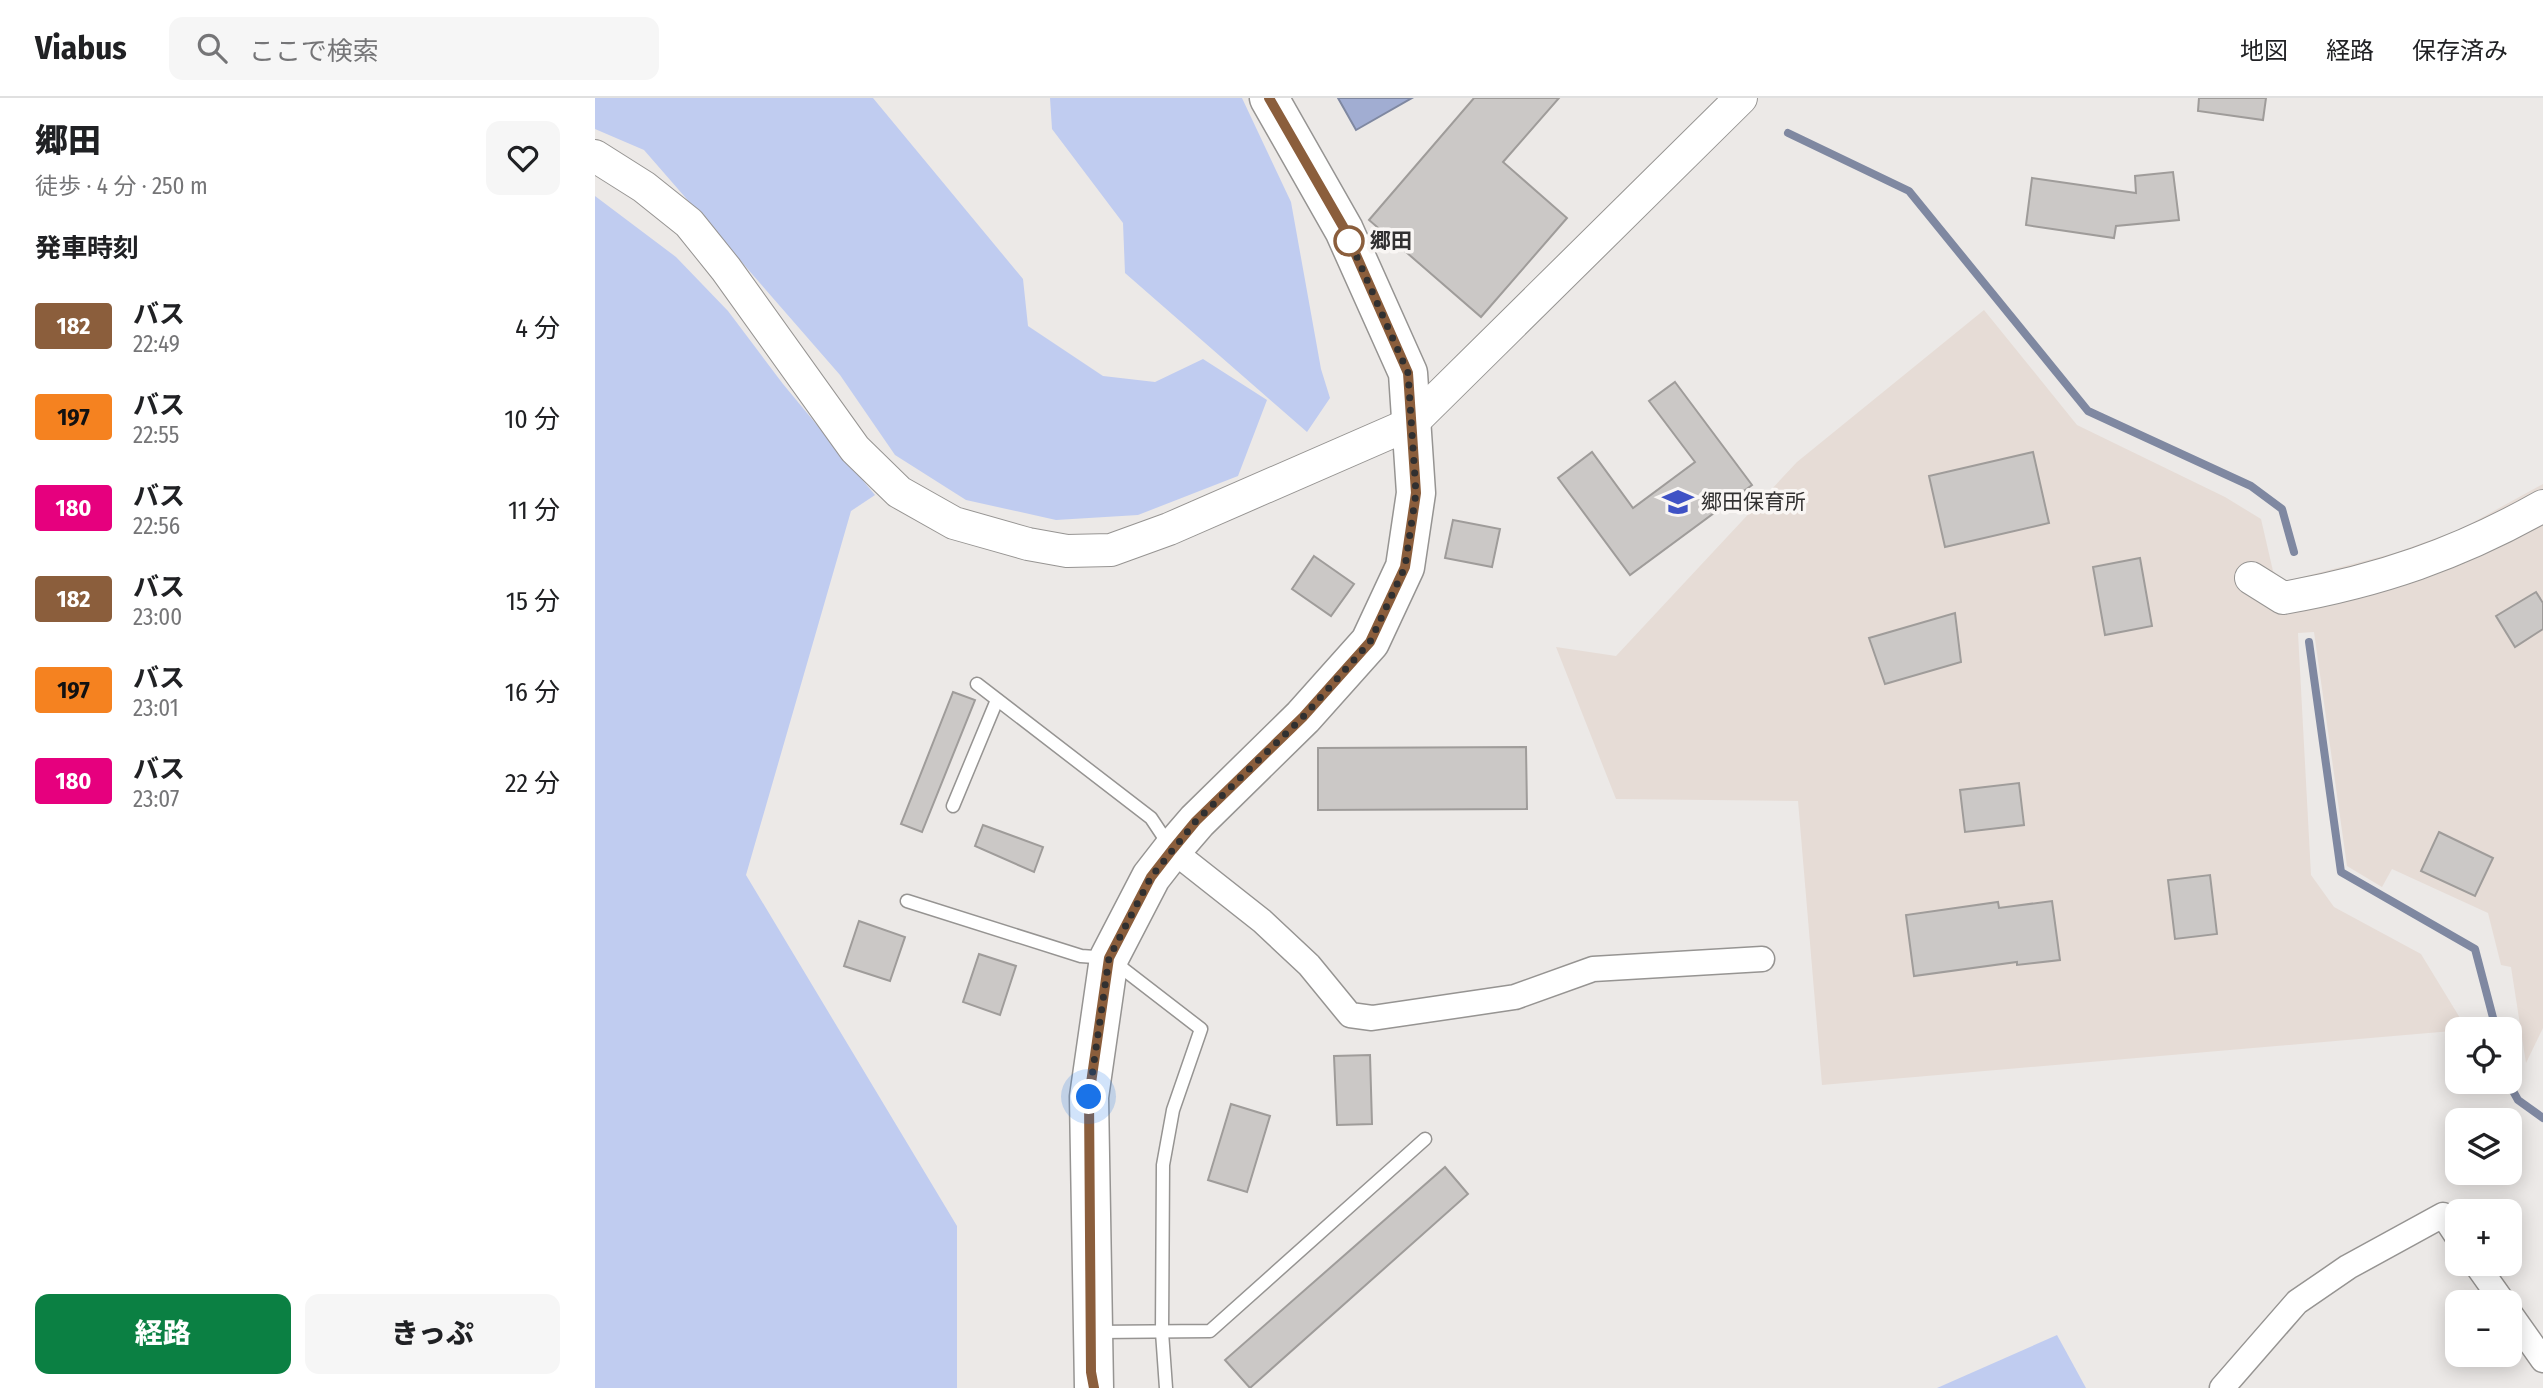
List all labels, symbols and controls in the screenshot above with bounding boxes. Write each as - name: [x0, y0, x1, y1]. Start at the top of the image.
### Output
- search box: [169, 17, 659, 80]
- text: Viabus: [35, 28, 127, 68]
- icon: search: [193, 29, 231, 67]
- text: ここで検索: [249, 36, 379, 67]
- text: 地図: [2240, 37, 2288, 65]
- text: 経路: [2326, 37, 2374, 65]
- text: 保存済み: [2412, 37, 2508, 65]
- text: 郷田: [35, 121, 101, 161]
- button: heart: [486, 121, 560, 195]
- text: 徒歩 · 4 分 · 250 m: [35, 172, 208, 200]
- marker: 郷田: [1334, 226, 1364, 256]
- place label: 郷田: [1370, 228, 1412, 254]
- text: 発車時刻: [35, 233, 139, 264]
- text: バス: [133, 299, 185, 330]
- text: 182: [57, 312, 90, 340]
- text: 4 分: [515, 313, 560, 344]
- text: 22:49: [133, 330, 180, 358]
- text: バス: [133, 390, 185, 421]
- text: 197: [57, 403, 90, 431]
- text: 10 分: [504, 404, 560, 435]
- text: 22:55: [133, 421, 179, 449]
- text: バス: [133, 481, 185, 512]
- school or university icon: 郷田保育所: [1661, 485, 1695, 519]
- place label: 郷田保育所: [1701, 489, 1806, 515]
- text: 180: [56, 494, 91, 522]
- text: 11 分: [508, 495, 560, 526]
- text: 22:56: [133, 512, 180, 540]
- text: バス: [133, 572, 185, 603]
- text: 182: [57, 585, 90, 613]
- text: 15 分: [506, 586, 560, 617]
- text: 23:00: [133, 603, 182, 631]
- text: バス: [133, 663, 185, 694]
- text: 197: [57, 676, 90, 704]
- text: 16 分: [505, 677, 560, 708]
- text: 23:01: [133, 694, 179, 722]
- text: バス: [133, 754, 185, 785]
- text: 180: [56, 767, 91, 795]
- text: 22 分: [505, 768, 560, 799]
- text: 23:07: [133, 785, 179, 813]
- map controls: [2445, 1017, 2522, 1367]
- button: locate: [2445, 1017, 2522, 1094]
- your location: [1071, 1079, 1106, 1114]
- button: layers: [2445, 1108, 2522, 1185]
- button: +: [2445, 1199, 2522, 1276]
- button: −: [2445, 1290, 2522, 1367]
- button: 経路: [35, 1294, 291, 1374]
- button: きっぷ: [305, 1294, 560, 1374]

